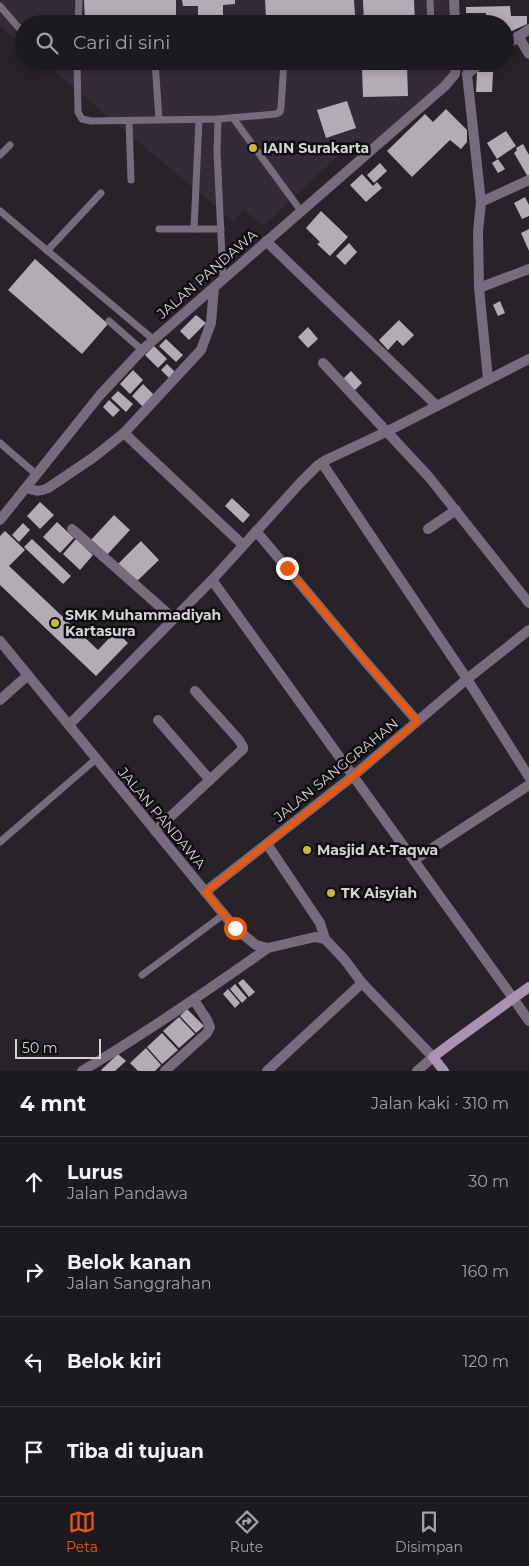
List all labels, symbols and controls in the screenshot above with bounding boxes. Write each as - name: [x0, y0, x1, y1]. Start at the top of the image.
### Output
- search box: [15, 15, 514, 70]
- icon: search: [33, 29, 61, 57]
- text: Cari di sini: [73, 31, 170, 54]
- place label: IAIN Surakarta: [263, 139, 369, 157]
- marker: IAIN Surakarta: [247, 142, 259, 154]
- street label: JALAN PANDAWA: [152, 225, 262, 323]
- route end: [276, 557, 299, 580]
- place label: SMK Muhammadiyah Kartasura: [65, 606, 221, 640]
- marker: SMK Muhammadiyah Kartasura: [49, 617, 61, 629]
- street label: JALAN SANGGRAHAN: [269, 714, 402, 826]
- street label: JALAN PANDAWA: [114, 763, 210, 873]
- place label: Masjid At-Taqwa: [317, 841, 438, 859]
- marker: Masjid At-Taqwa: [301, 844, 313, 856]
- place label: TK Aisyiah: [341, 884, 417, 902]
- marker: TK Aisyiah: [325, 887, 337, 899]
- route start: [224, 917, 247, 940]
- scale bar: [15, 1036, 101, 1059]
- text: 50 m: [22, 1039, 58, 1057]
- text: 4 mnt: [20, 1091, 86, 1116]
- text: Jalan kaki · 310 m: [371, 1094, 509, 1113]
- text: Lurus: [67, 1161, 123, 1184]
- icon: ahead: [20, 1168, 48, 1196]
- text: 30 m: [468, 1172, 509, 1191]
- text: Jalan Pandawa: [67, 1184, 188, 1203]
- text: Belok kanan: [67, 1251, 191, 1274]
- icon: right: [20, 1258, 48, 1286]
- text: 160 m: [462, 1262, 509, 1281]
- text: Jalan Sanggrahan: [67, 1274, 212, 1293]
- icon: left: [20, 1348, 48, 1376]
- text: Belok kiri: [67, 1350, 162, 1373]
- text: 120 m: [462, 1352, 509, 1371]
- icon: arrive: [20, 1438, 48, 1466]
- text: Tiba di tujuan: [67, 1440, 204, 1463]
- tab: Peta: [66, 1508, 98, 1556]
- tab: Rute: [230, 1508, 263, 1556]
- tab: Disimpan: [395, 1508, 463, 1556]

